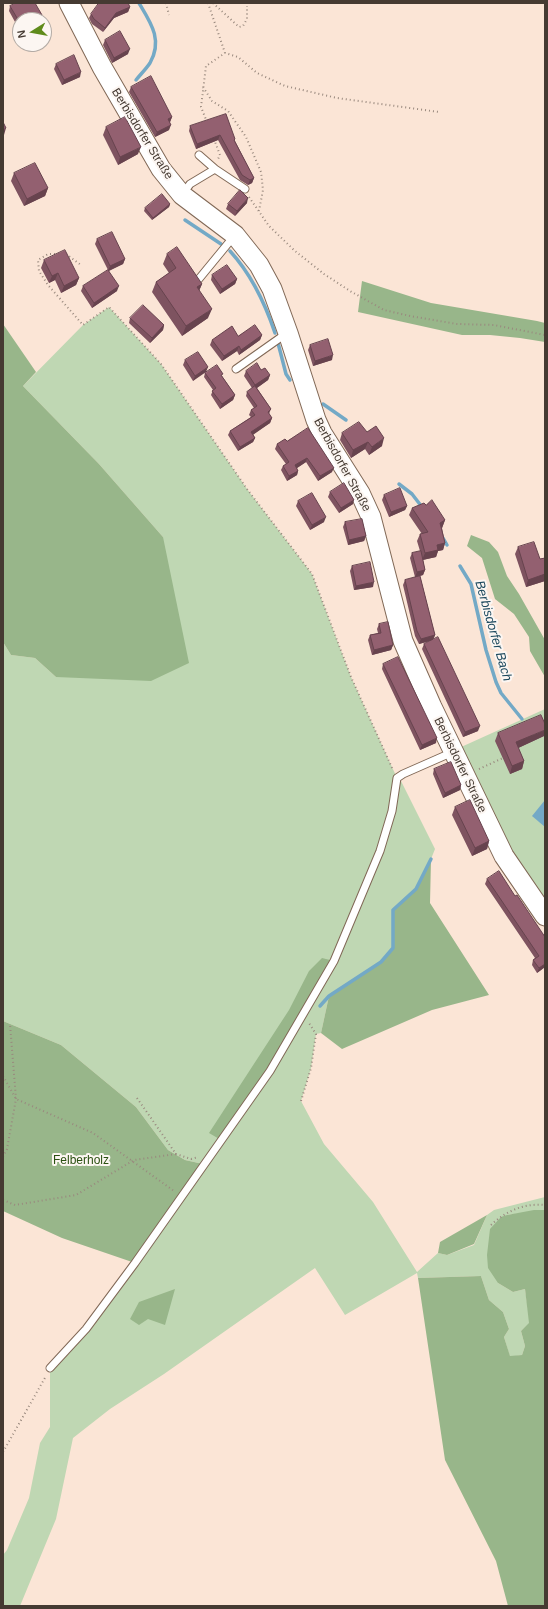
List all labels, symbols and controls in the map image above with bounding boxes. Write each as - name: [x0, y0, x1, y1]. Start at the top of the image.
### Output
- north arrow: [12, 12, 52, 52]
- text: N: [15, 29, 28, 39]
- street label: Berbisdorfer Straße: [108, 86, 176, 182]
- street label: Berbisdorfer Straße: [310, 416, 374, 514]
- water label: Berbisdorfer Bach: [471, 579, 515, 683]
- street label: Berbisdorfer Straße: [431, 715, 489, 815]
- park label: Felberholz: [53, 1154, 109, 1168]

